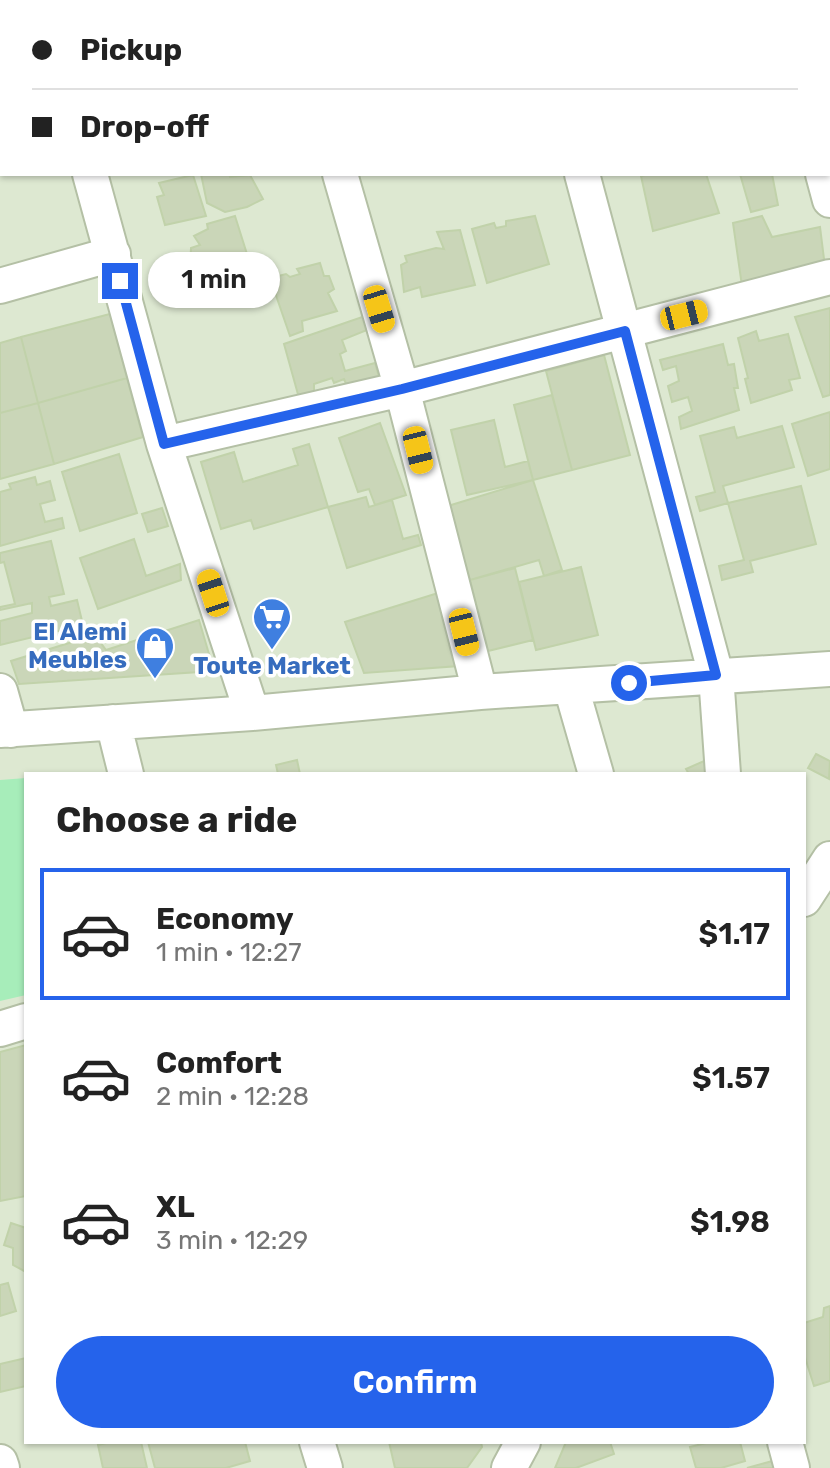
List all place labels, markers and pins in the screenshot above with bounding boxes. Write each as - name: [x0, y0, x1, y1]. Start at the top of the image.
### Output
- supermarket icon: Toute Market: [251, 596, 293, 651]
- place label: El Alemi Meubles: [28, 618, 127, 674]
- shop icon: El Alemi Meubles: [134, 625, 176, 680]
- place label: Toute Market: [193, 652, 351, 680]

